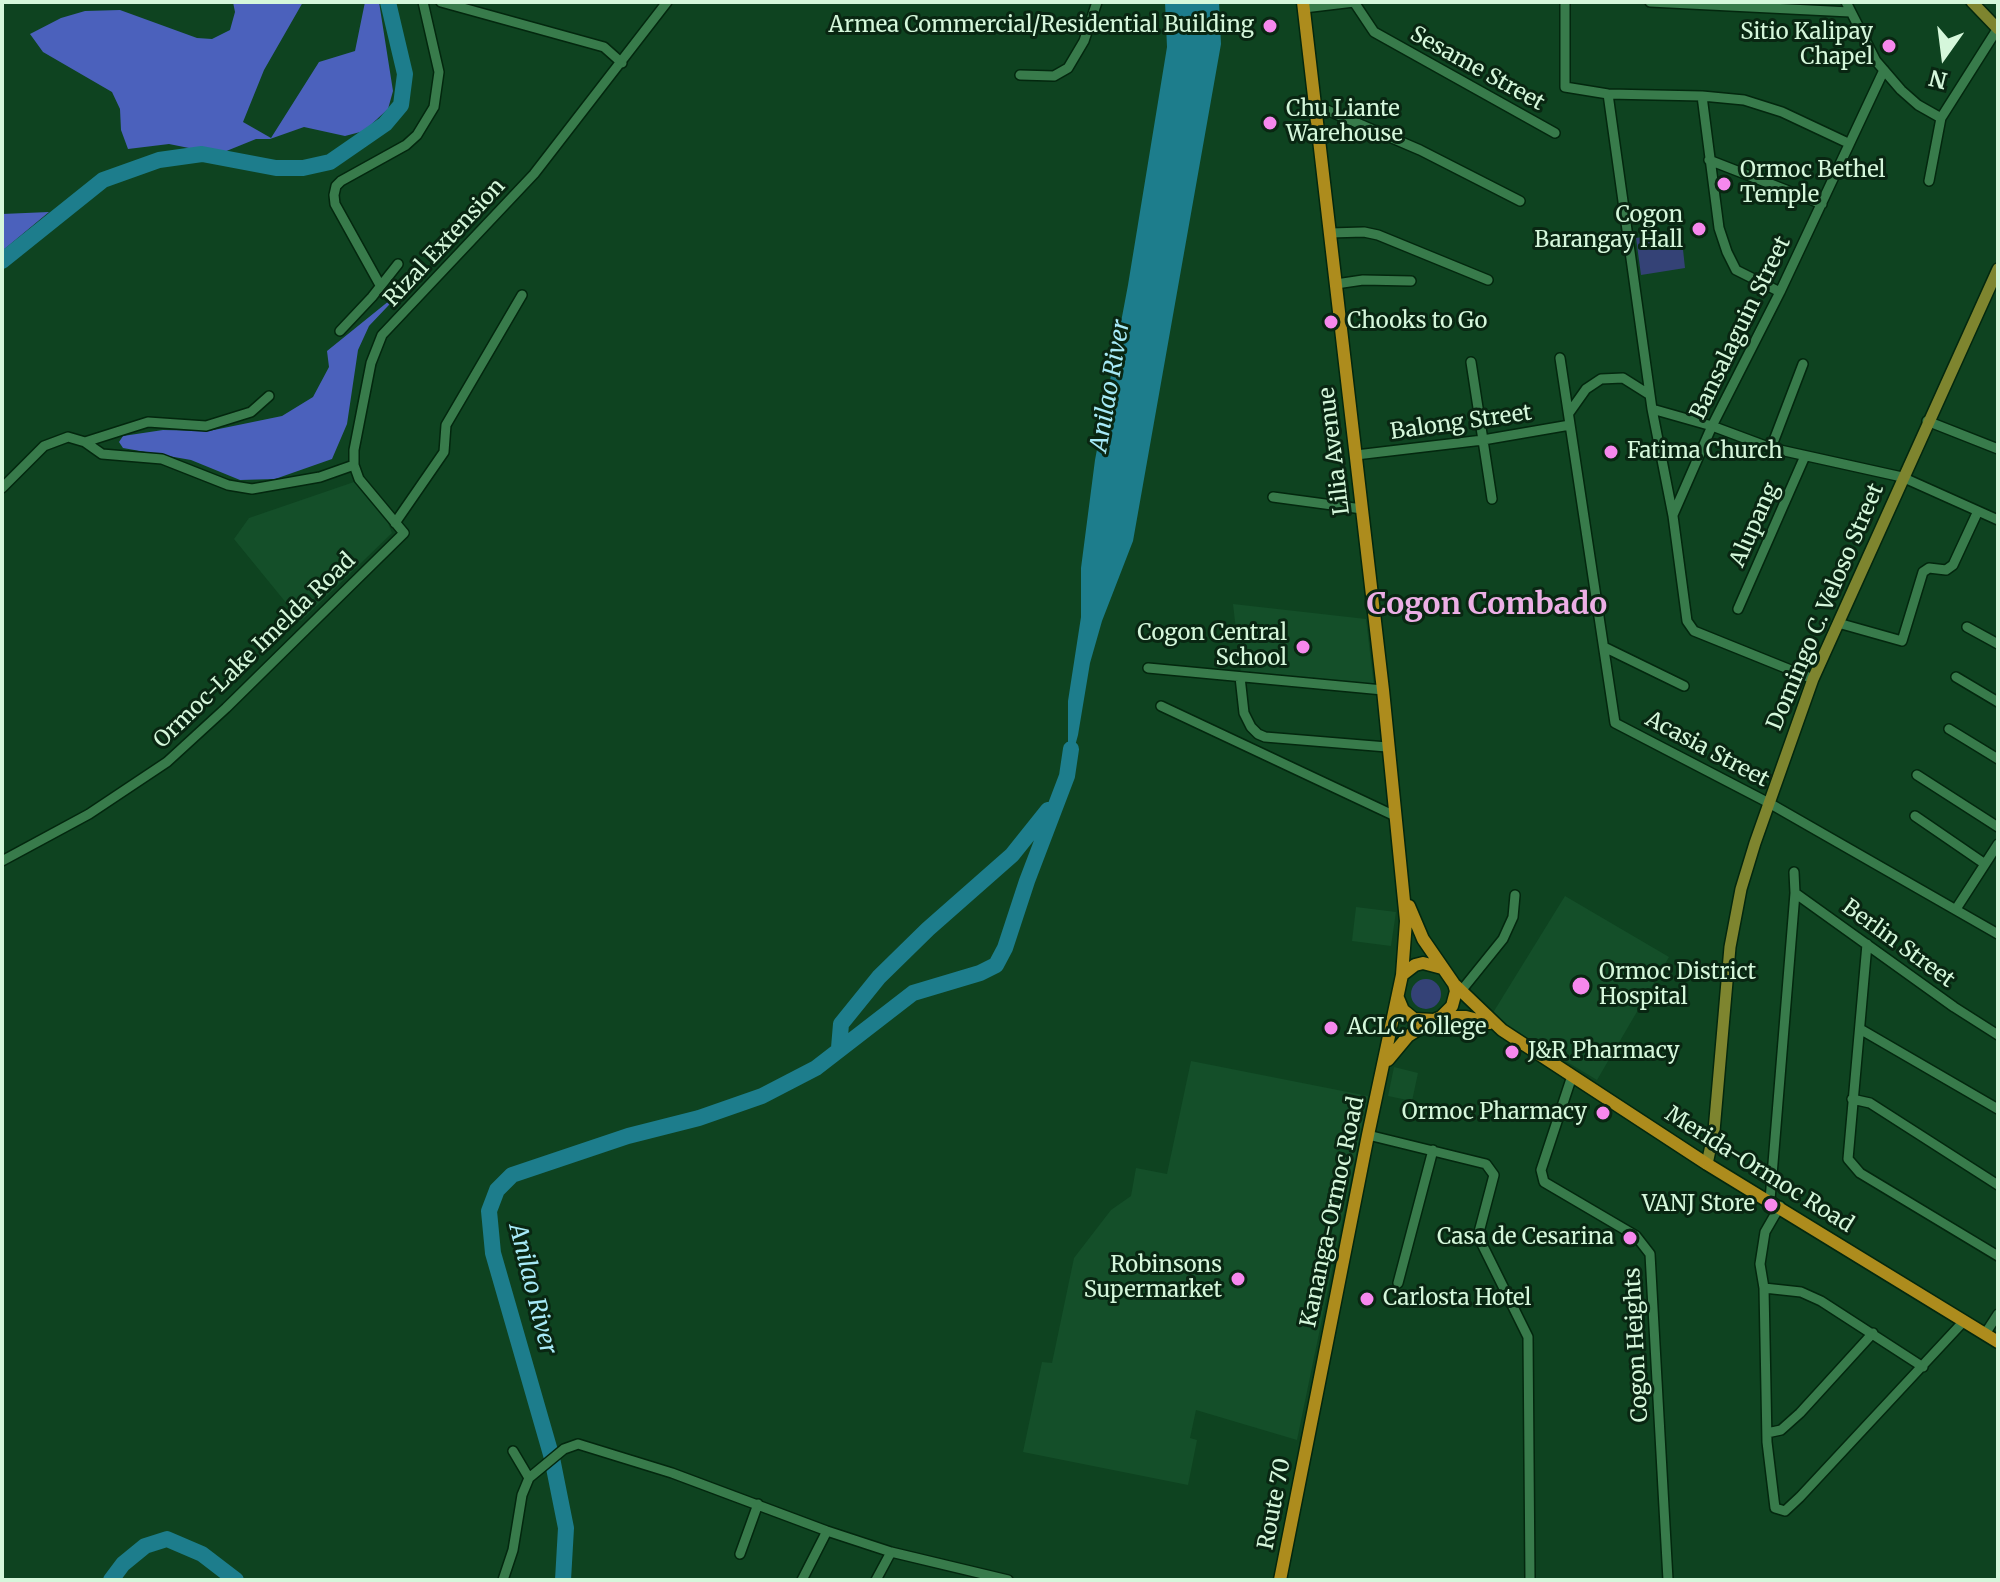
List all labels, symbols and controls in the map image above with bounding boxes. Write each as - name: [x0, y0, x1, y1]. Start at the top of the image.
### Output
- place label: Armea Commercial/Residential Building: [828, 13, 1254, 39]
- north arrow: [1904, 16, 1984, 96]
- marker: Armea Commercial/Residential Building: [1261, 17, 1279, 35]
- place label: Sitio Kalipay Chapel: [1740, 20, 1873, 72]
- street label: Sesame Street: [1405, 21, 1549, 117]
- marker: Sitio Kalipay Chapel: [1880, 37, 1898, 55]
- text: N: [1926, 64, 1950, 95]
- place label: Chu Liante Warehouse: [1286, 97, 1403, 148]
- marker: Chu Liante Warehouse: [1261, 114, 1279, 132]
- place label: Ormoc Bethel Temple: [1740, 158, 1885, 210]
- street label: Rizal Extension: [379, 174, 511, 312]
- marker: Ormoc Bethel Temple: [1715, 175, 1733, 193]
- place label: Cogon Barangay Hall: [1534, 203, 1683, 254]
- marker: Cogon Barangay Hall: [1690, 220, 1708, 238]
- street label: Bansalaguin Street: [1685, 232, 1797, 424]
- place label: Chooks to Go: [1347, 309, 1487, 335]
- marker: Chooks to Go: [1322, 313, 1340, 331]
- water label: Anilao River: [1085, 318, 1137, 454]
- street label: Lilia Avenue: [1314, 386, 1356, 516]
- street label: Balong Street: [1389, 400, 1533, 446]
- place label: Fatima Church: [1627, 439, 1783, 465]
- marker: Fatima Church: [1602, 443, 1620, 461]
- street label: Alupang: [1725, 479, 1785, 571]
- street label: Domingo C. Veloso Street: [1762, 480, 1890, 734]
- street label: Ormoc-Lake Imelda Road: [149, 548, 361, 754]
- district label: Cogon Combado: [1367, 588, 1607, 624]
- place label: Cogon Central School: [1137, 621, 1287, 672]
- marker: Cogon Central School: [1294, 638, 1312, 656]
- street label: Acasia Street: [1641, 706, 1773, 794]
- street label: Berlin Street: [1837, 894, 1959, 994]
- place label: Ormoc District Hospital: [1599, 960, 1756, 1012]
- marker: Ormoc District Hospital: [1570, 975, 1592, 997]
- place label: ACLC College: [1347, 1015, 1486, 1041]
- marker: ACLC College: [1322, 1019, 1340, 1037]
- place label: J&R Pharmacy: [1528, 1039, 1680, 1065]
- marker: J&R Pharmacy: [1503, 1043, 1521, 1061]
- street label: Kananga-Ormoc Road: [1296, 1094, 1370, 1330]
- place label: Ormoc Pharmacy: [1402, 1100, 1587, 1126]
- street label: Merida-Ormoc Road: [1660, 1101, 1858, 1239]
- marker: Ormoc Pharmacy: [1594, 1104, 1612, 1122]
- place label: VANJ Store: [1642, 1192, 1755, 1218]
- marker: VANJ Store: [1762, 1196, 1780, 1214]
- water label: Anilao River: [502, 1221, 562, 1357]
- place label: Casa de Cesarina: [1437, 1225, 1614, 1251]
- marker: Casa de Cesarina: [1621, 1229, 1639, 1247]
- place label: Robinsons Supermarket: [1084, 1253, 1222, 1304]
- street label: Cogon Heights: [1620, 1267, 1654, 1423]
- marker: Robinsons Supermarket: [1229, 1270, 1247, 1288]
- place label: Carlosta Hotel: [1383, 1286, 1531, 1312]
- marker: Carlosta Hotel: [1358, 1290, 1376, 1308]
- street label: Route 70: [1253, 1456, 1297, 1552]

